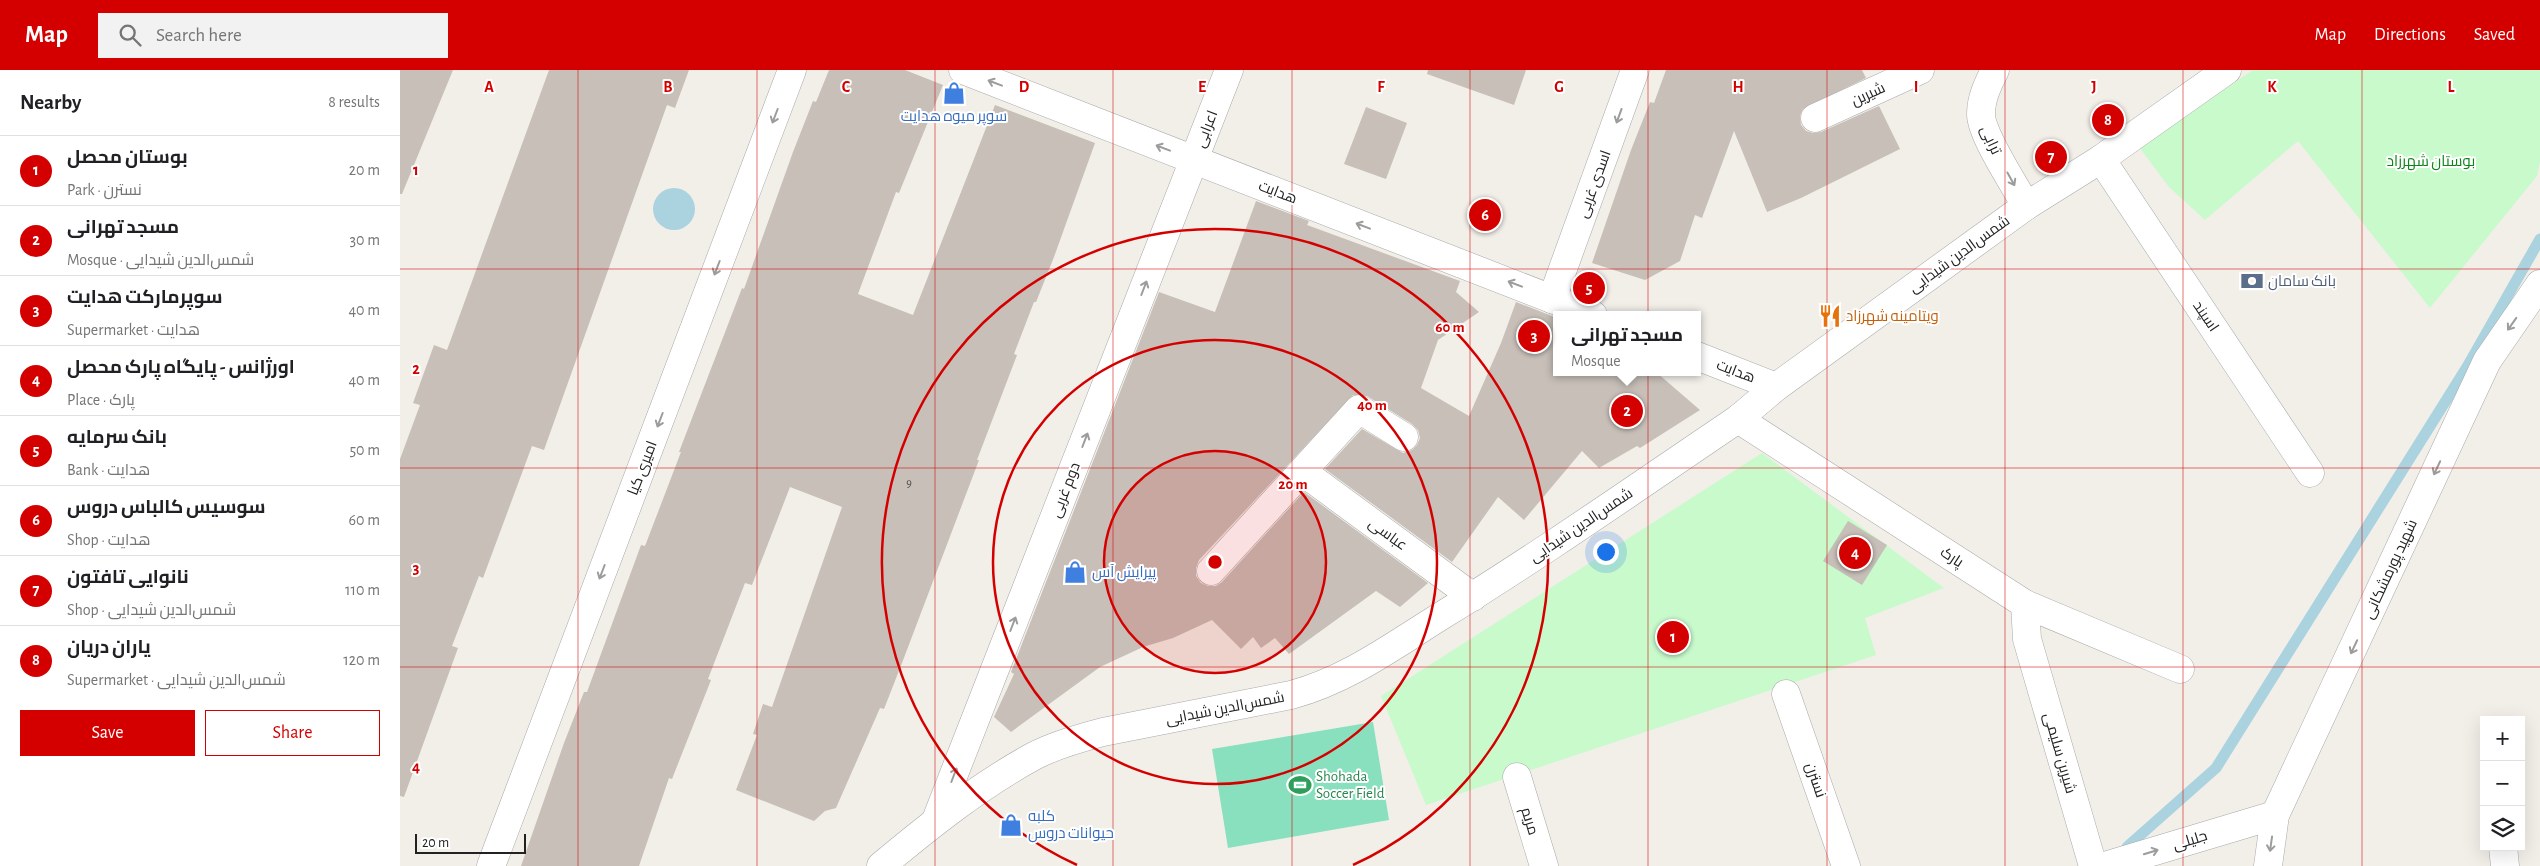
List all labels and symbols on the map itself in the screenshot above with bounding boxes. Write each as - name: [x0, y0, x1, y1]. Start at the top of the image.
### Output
- one-way arrow: [988, 77, 1003, 87]
- text: A: [484, 79, 494, 95]
- text: B: [663, 79, 673, 95]
- text: C: [842, 79, 851, 95]
- text: D: [1019, 79, 1030, 95]
- text: E: [1198, 79, 1206, 95]
- text: F: [1377, 79, 1385, 95]
- text: G: [1554, 79, 1564, 95]
- text: H: [1732, 79, 1744, 95]
- street label: شیرین: [1848, 79, 1888, 111]
- text: I: [1914, 79, 1918, 95]
- text: J: [2091, 79, 2097, 95]
- text: K: [2267, 79, 2277, 95]
- text: L: [2448, 79, 2455, 95]
- shop icon: سوپر میوه هدایت: [941, 80, 967, 106]
- pin: 8: [2092, 101, 2124, 139]
- one-way arrow: [770, 107, 779, 123]
- street label: اعرابی: [1193, 108, 1222, 151]
- one-way arrow: [1614, 108, 1623, 123]
- place label: سوپر میوه هدایت: [901, 109, 1007, 126]
- street label: ترابی: [1976, 124, 2004, 158]
- pin: 7: [2035, 138, 2067, 176]
- one-way arrow: [1155, 143, 1171, 152]
- street label: اسدی غربی: [1575, 148, 1616, 221]
- park label: بوستان شهرزاد: [2387, 153, 2475, 171]
- text: 1: [413, 162, 419, 178]
- one-way arrow: [2007, 171, 2016, 186]
- street label: هدایت: [1256, 178, 1299, 207]
- pin: 6: [1469, 196, 1501, 234]
- street label: شمس‌الدین شیدایی: [1906, 212, 2014, 298]
- one-way arrow: [1356, 220, 1371, 230]
- one-way arrow: [712, 259, 721, 275]
- bank icon: بانک سامان: [2239, 268, 2265, 294]
- pin: 5: [1573, 269, 1605, 307]
- place label: بانک سامان: [2268, 274, 2336, 291]
- one-way arrow: [1507, 279, 1523, 288]
- one-way arrow: [1140, 281, 1149, 296]
- street label: اسپند: [2188, 298, 2221, 335]
- restaurant icon: ویتامینه شهرزاد: [1817, 303, 1843, 329]
- place label: ویتامینه شهرزاد: [1846, 308, 1939, 326]
- pin: 3: [1518, 317, 1550, 355]
- one-way arrow: [2507, 317, 2517, 331]
- text: 60 m: [1435, 320, 1465, 335]
- street label: هدایت: [1714, 357, 1757, 386]
- text: 2: [412, 361, 420, 377]
- pin: 2: [1611, 392, 1643, 430]
- text: 40 m: [1357, 398, 1387, 413]
- one-way arrow: [655, 411, 664, 427]
- one-way arrow: [1081, 432, 1090, 448]
- street label: امیری کیا: [625, 439, 661, 498]
- street label: دوم غربی: [1048, 460, 1085, 521]
- one-way arrow: [2432, 460, 2441, 475]
- house number: 9: [906, 477, 912, 489]
- text: 20 m: [1278, 477, 1308, 492]
- street label: شمس‌الدین شیدایی: [1527, 485, 1637, 567]
- street label: عباسی: [1365, 516, 1410, 555]
- street label: شهید پورمشکانی: [2360, 517, 2422, 622]
- pin: 4: [1839, 534, 1871, 572]
- your location: [1593, 539, 1619, 565]
- street label: پارک: [1936, 545, 1966, 572]
- centre of rings: [1206, 553, 1224, 571]
- shop icon: پیرایش آس: [1062, 559, 1088, 585]
- text: 3: [413, 560, 420, 576]
- one-way arrow: [597, 563, 606, 579]
- place label: پیرایش آس: [1092, 564, 1156, 582]
- one-way arrow: [1009, 616, 1018, 632]
- pin: 1: [1657, 618, 1689, 656]
- one-way arrow: [2348, 639, 2358, 654]
- street label: شمس‌الدین شیدایی: [1164, 689, 1286, 729]
- street label: شیرین سلیمی: [2039, 711, 2079, 796]
- text: 4: [412, 759, 420, 775]
- street label: نسترن: [1801, 761, 1828, 800]
- one-way arrow: [950, 768, 959, 783]
- place label: Shohada Soccer Field: [1316, 769, 1385, 801]
- sports icon: Shohada Soccer Field: [1287, 772, 1313, 798]
- street label: مریم: [1516, 806, 1541, 837]
- place label: کلبه حیوانات دروس: [1028, 809, 1114, 843]
- shop icon: کلبه حیوانات دروس: [998, 812, 1024, 838]
- street label: جلیلی: [2171, 828, 2210, 855]
- scale bar: [415, 831, 526, 854]
- one-way arrow: [2266, 836, 2276, 852]
- one-way arrow: [2143, 846, 2159, 856]

